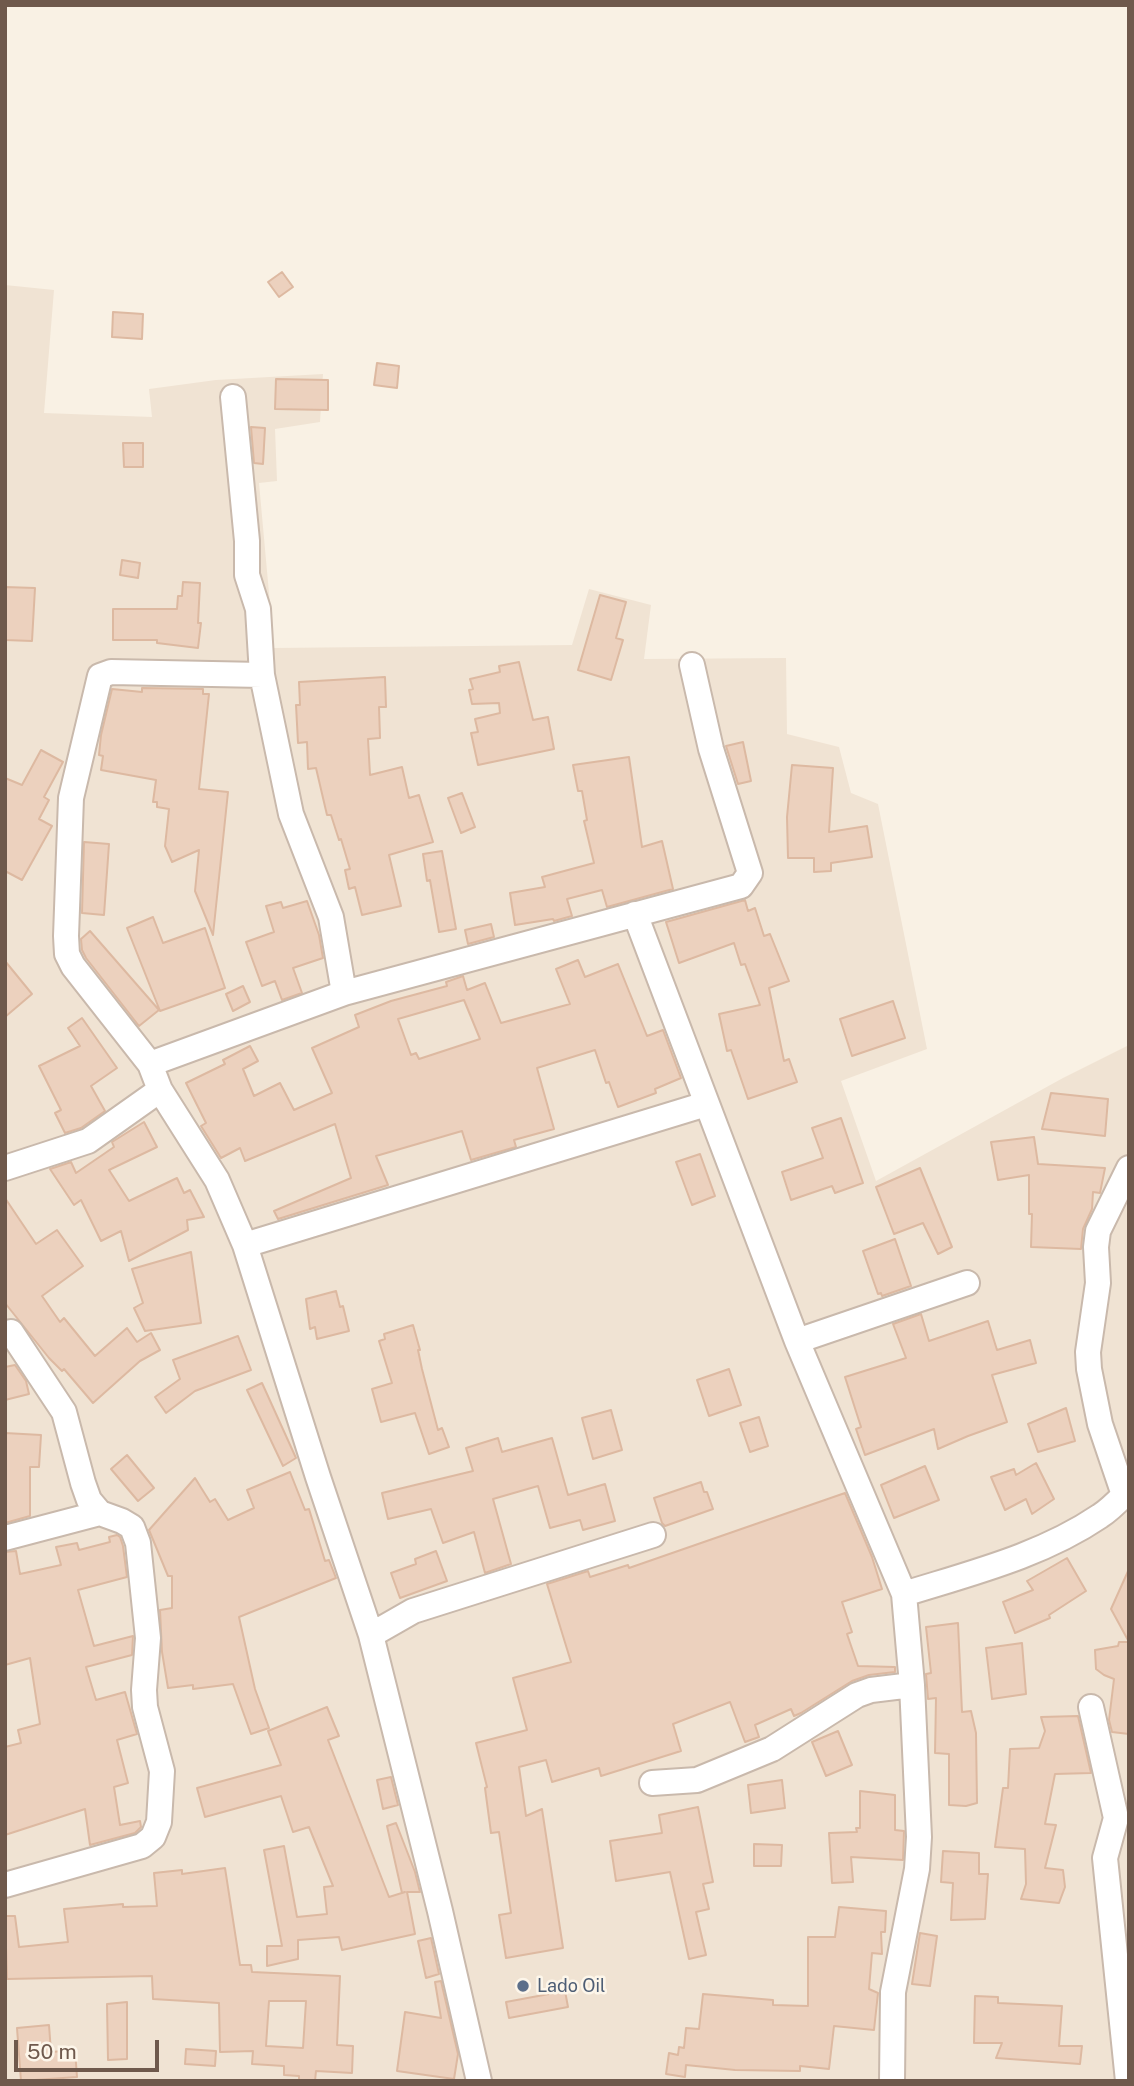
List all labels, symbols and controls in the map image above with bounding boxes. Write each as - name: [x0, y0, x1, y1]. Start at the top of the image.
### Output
- place label: Lado Oil: [537, 1975, 605, 1997]
- marker: Lado Oil: [515, 1978, 531, 1994]
- scale bar: [18, 2026, 163, 2070]
- text: 50 m: [27, 2039, 77, 2064]

